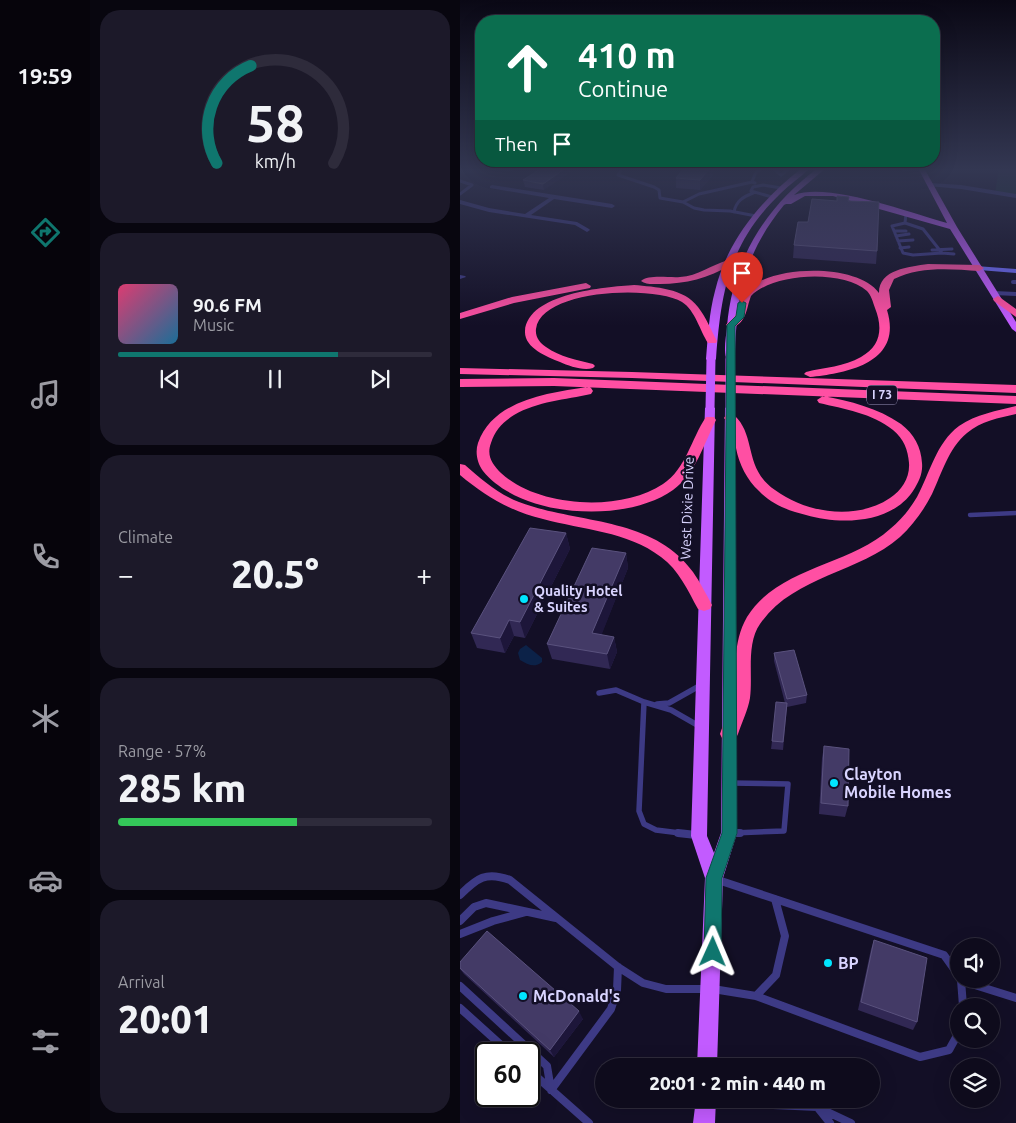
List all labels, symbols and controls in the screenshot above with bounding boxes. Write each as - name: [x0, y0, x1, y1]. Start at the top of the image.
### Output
- icon: ahead: [495, 35, 560, 100]
- text: 410 m: [578, 35, 676, 75]
- text: 19:59: [17, 63, 73, 88]
- text: Continue: [578, 76, 668, 101]
- text: 58: [246, 94, 304, 152]
- icon: arrive: [548, 130, 576, 158]
- text: Then: [495, 133, 538, 155]
- text: km/h: [254, 151, 296, 171]
- icon: directions: [28, 215, 63, 250]
- pin: [721, 252, 763, 303]
- icon: arrive: [728, 259, 756, 287]
- text: 90.6 FM: [193, 294, 262, 316]
- text: Music: [193, 316, 234, 334]
- icon: previous: [156, 365, 184, 393]
- icon: pause: [261, 365, 289, 393]
- icon: next: [366, 365, 394, 393]
- icon: music: [28, 377, 63, 412]
- road number: I 73: [867, 386, 897, 404]
- street label: West Dixie Drive: [677, 456, 697, 560]
- text: Climate: [118, 528, 173, 546]
- icon: phone: [28, 539, 63, 574]
- text: 20.5°: [231, 553, 319, 595]
- text: −: [118, 559, 134, 590]
- text: +: [416, 559, 432, 590]
- place label: Quality Hotel & Suites: [534, 583, 623, 615]
- marker: Quality Hotel & Suites: [518, 593, 530, 605]
- icon: climate: [28, 701, 63, 736]
- text: Range · 57%: [118, 742, 206, 760]
- place label: Clayton Mobile Homes: [844, 765, 952, 801]
- text: 285 km: [118, 767, 246, 809]
- marker: Clayton Mobile Homes: [828, 777, 840, 789]
- icon: car: [28, 863, 63, 898]
- position arrow: [686, 925, 738, 977]
- map controls: [950, 938, 1000, 1108]
- button: sound: [950, 938, 1000, 988]
- place label: BP: [838, 954, 859, 972]
- marker: BP: [822, 957, 834, 969]
- text: Arrival: [118, 973, 165, 991]
- place label: McDonald's: [533, 987, 620, 1005]
- marker: McDonald's: [517, 990, 529, 1002]
- text: 20:01: [118, 998, 213, 1040]
- button: search: [950, 998, 1000, 1048]
- icon: filters: [28, 1024, 63, 1059]
- speed limit sign: 60: [475, 1042, 540, 1107]
- button: layers: [950, 1058, 1000, 1108]
- text: 20:01 · 2 min · 440 m: [649, 1072, 826, 1094]

